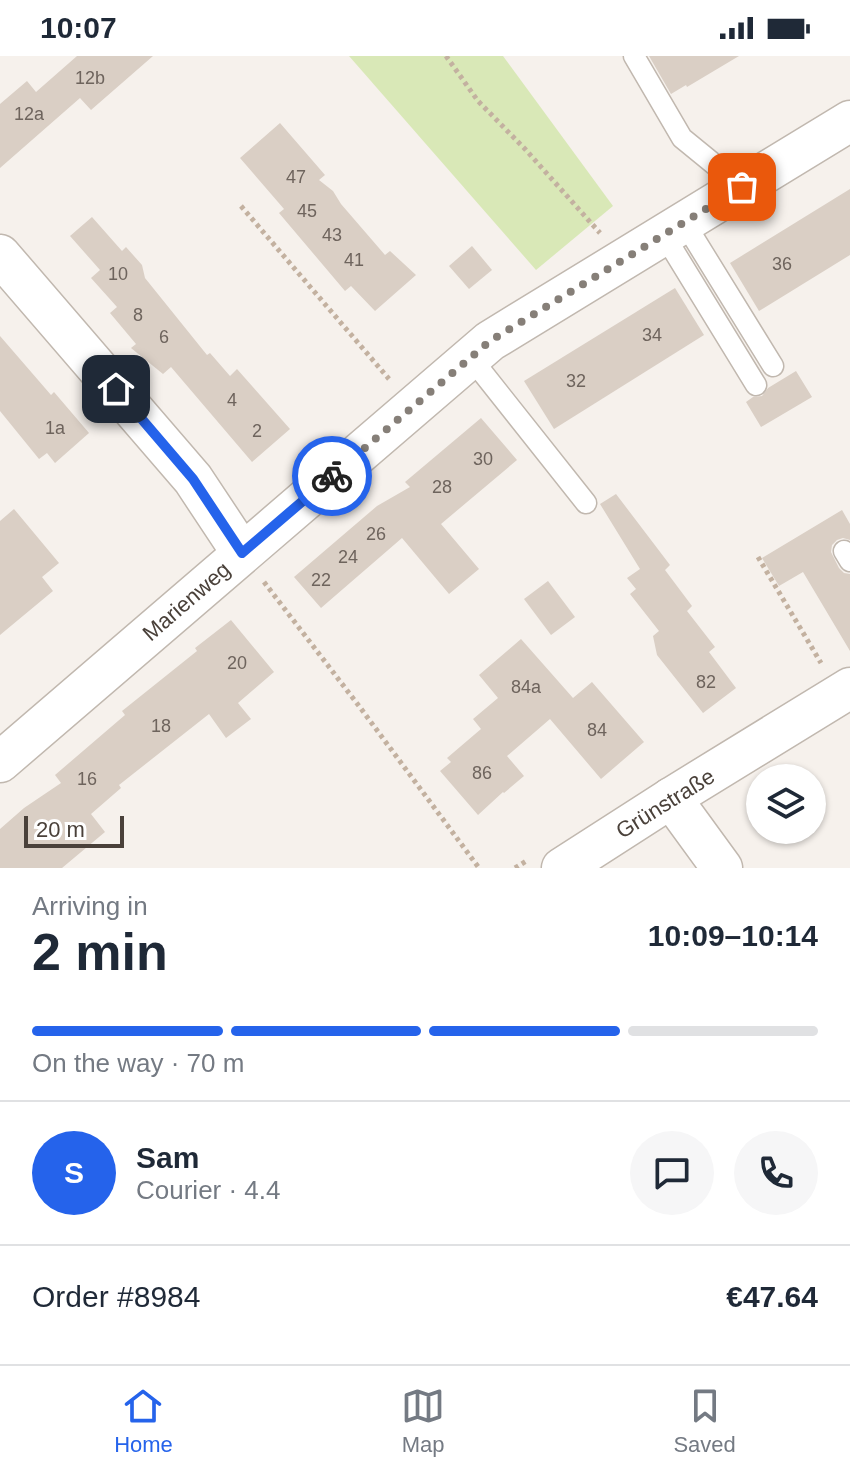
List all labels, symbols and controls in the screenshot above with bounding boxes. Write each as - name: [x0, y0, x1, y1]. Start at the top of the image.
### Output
- text: 10:07: [40, 11, 117, 44]
- house number: 12b: [75, 68, 105, 88]
- house number: 12a: [14, 104, 45, 124]
- pin: [708, 153, 776, 221]
- icon: bag: [720, 165, 764, 209]
- house number: 47: [286, 167, 306, 187]
- house number: 45: [297, 201, 317, 221]
- house number: 43: [322, 225, 342, 245]
- house number: 41: [344, 250, 364, 270]
- house number: 36: [772, 254, 792, 274]
- house number: 10: [108, 264, 128, 284]
- house number: 8: [133, 305, 143, 325]
- house number: 34: [642, 325, 662, 345]
- house number: 6: [159, 327, 169, 347]
- pin: [82, 355, 150, 423]
- icon: home: [94, 367, 138, 411]
- house number: 32: [566, 371, 586, 391]
- house number: 4: [227, 390, 237, 410]
- house number: 1a: [45, 418, 66, 438]
- house number: 2: [252, 421, 262, 441]
- courier: [292, 436, 372, 516]
- house number: 30: [473, 449, 493, 469]
- icon: bike: [310, 454, 354, 498]
- house number: 28: [432, 477, 452, 497]
- house number: 26: [366, 524, 386, 544]
- house number: 24: [338, 547, 358, 567]
- street label: Marienweg: [138, 557, 235, 646]
- house number: 22: [311, 570, 331, 590]
- house number: 20: [227, 653, 247, 673]
- house number: 82: [696, 672, 716, 692]
- house number: 84a: [511, 677, 542, 697]
- house number: 18: [151, 716, 171, 736]
- house number: 84: [587, 720, 607, 740]
- house number: 86: [472, 763, 492, 783]
- street label: Grünstraße: [611, 763, 719, 844]
- map controls: [746, 764, 826, 844]
- button: layers: [746, 764, 826, 844]
- house number: 16: [77, 769, 97, 789]
- scale bar: [24, 812, 124, 848]
- text: 20 m: [36, 817, 85, 842]
- text: Arriving in: [32, 891, 148, 921]
- text: 10:09–10:14: [648, 919, 818, 952]
- text: 2 min: [32, 923, 168, 981]
- text: On the way · 70 m: [32, 1048, 244, 1078]
- button: chat: [630, 1131, 714, 1215]
- button: phone: [734, 1131, 818, 1215]
- text: Sam: [136, 1141, 199, 1174]
- text: S: [64, 1156, 84, 1189]
- text: Courier · 4.4: [136, 1175, 281, 1205]
- text: Order #8984: [32, 1280, 200, 1313]
- text: €47.64: [726, 1280, 818, 1313]
- tab: Home: [114, 1384, 173, 1458]
- tab: Map: [401, 1384, 445, 1458]
- tab: Saved: [673, 1384, 736, 1458]

